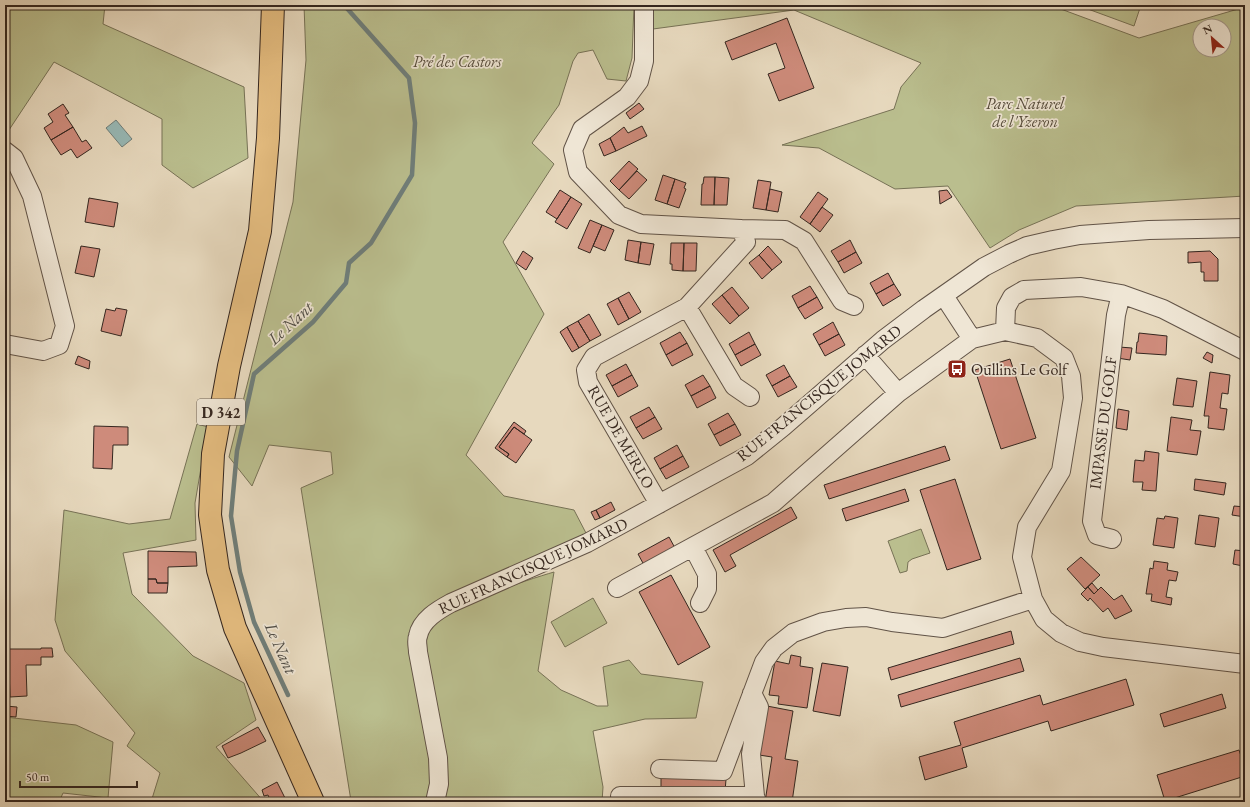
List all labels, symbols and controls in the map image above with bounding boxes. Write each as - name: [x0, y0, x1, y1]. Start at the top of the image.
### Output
- north arrow: [1192, 18, 1232, 58]
- text: N: [1200, 21, 1215, 37]
- park label: Pré des Castors: [413, 51, 502, 72]
- park label: Parc Naturel de l'Yzeron: [986, 93, 1065, 132]
- water label: Le Nant: [262, 296, 318, 350]
- street label: RUE FRANCISQUE JOMARD: [732, 320, 906, 466]
- street label: IMPASSE DU GOLF: [1084, 355, 1122, 491]
- bus stop icon: Oullins Le Golf: [946, 358, 968, 380]
- place label: Oullins Le Golf: [971, 359, 1069, 380]
- street label: RUE DE MERLO: [583, 381, 659, 493]
- road number: D 342: [197, 399, 245, 425]
- street label: RUE FRANCISQUE JOMARD: [435, 513, 631, 619]
- water label: Le Nant: [260, 618, 302, 678]
- scale bar: [20, 763, 137, 789]
- text: 50 m: [26, 769, 50, 785]

